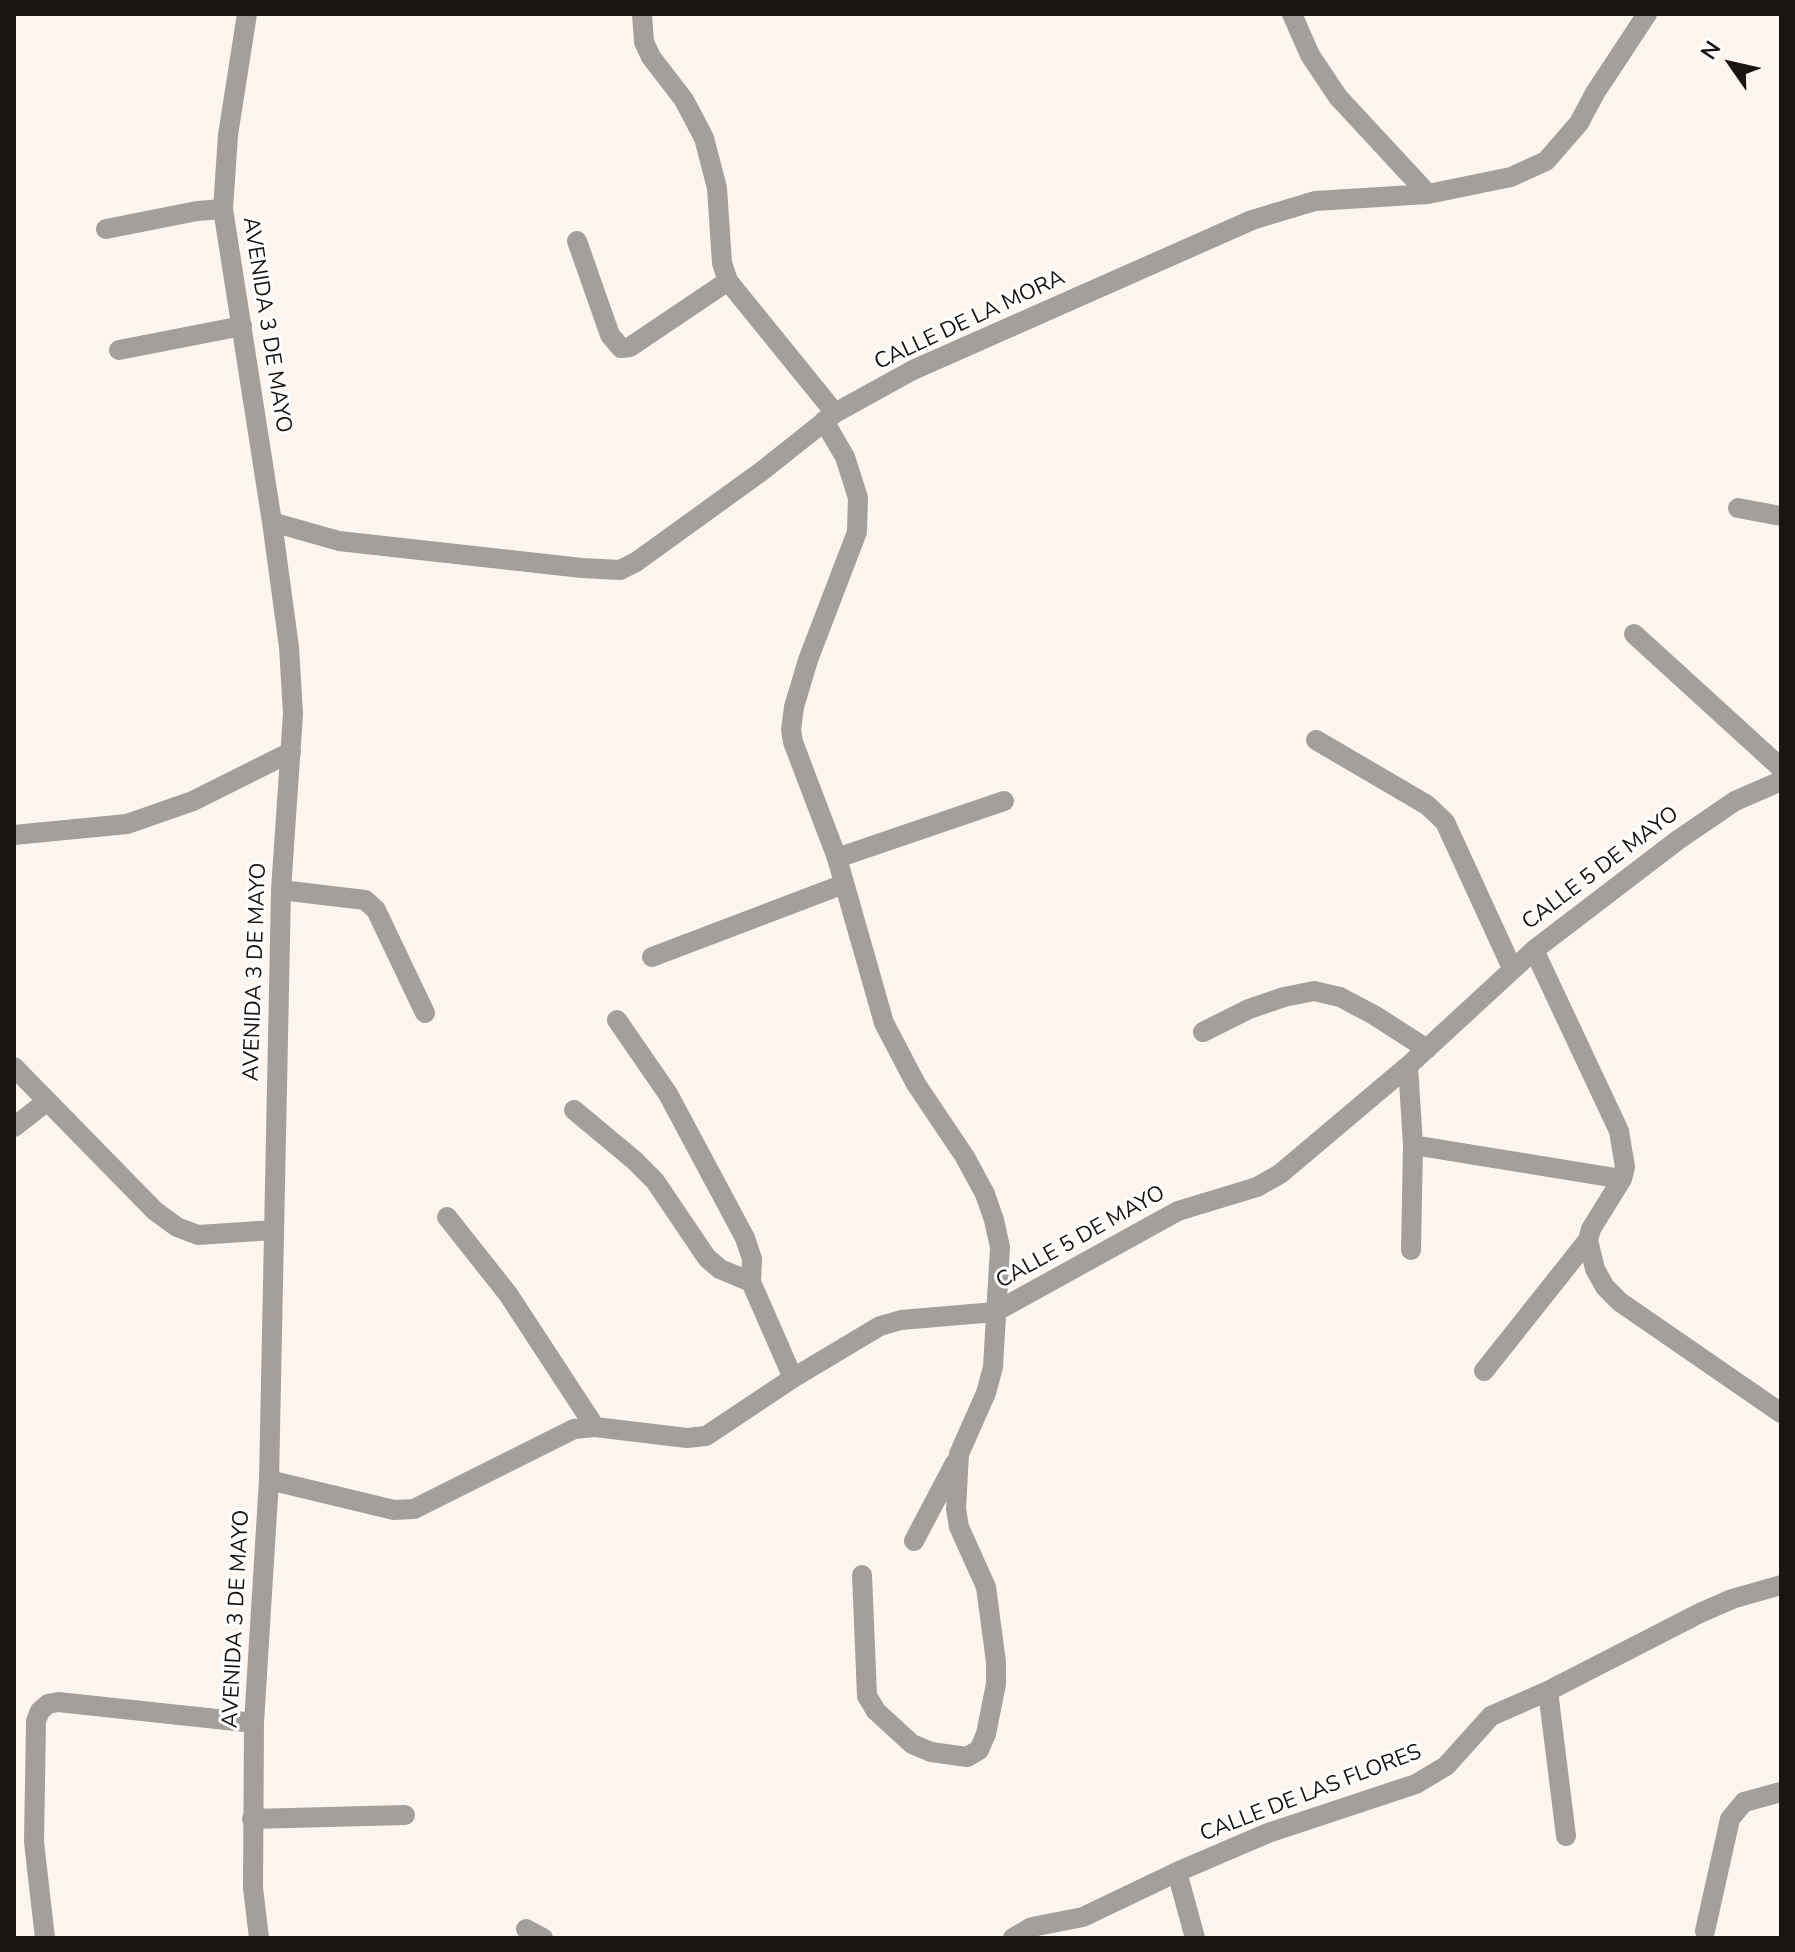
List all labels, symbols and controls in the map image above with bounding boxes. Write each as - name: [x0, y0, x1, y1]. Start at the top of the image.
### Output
- north arrow: [1691, 24, 1771, 104]
- text: N: [1694, 35, 1728, 66]
- street label: AVENIDA 3 DE MAYO: [236, 215, 296, 435]
- street label: CALLE DE LA MORA: [871, 265, 1069, 377]
- street label: CALLE 5 DE MAYO: [1518, 802, 1684, 936]
- street label: AVENIDA 3 DE MAYO: [239, 862, 273, 1082]
- street label: CALLE 5 DE MAYO: [992, 1181, 1170, 1295]
- street label: AVENIDA 3 DE MAYO: [218, 1509, 256, 1729]
- street label: CALLE DE LAS FLORES: [1197, 1740, 1425, 1848]

